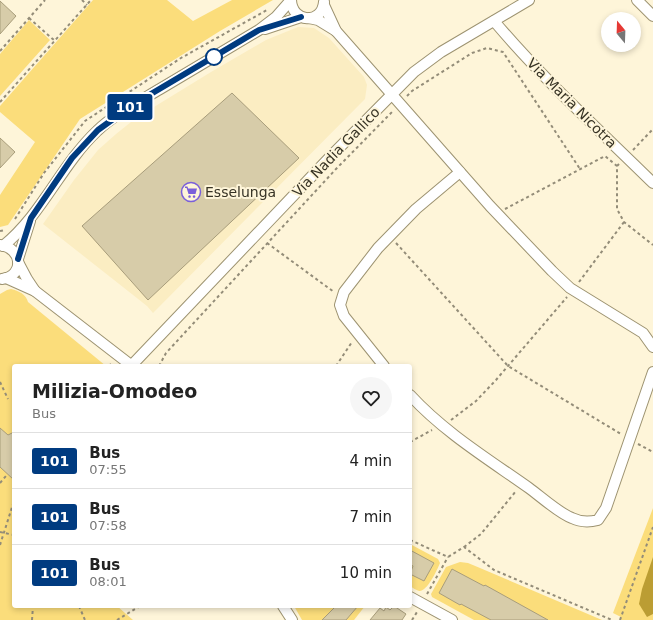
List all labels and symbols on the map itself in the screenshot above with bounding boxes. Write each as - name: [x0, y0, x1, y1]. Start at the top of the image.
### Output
- north arrow: [601, 12, 641, 52]
- unlabelled marker: [205, 48, 223, 66]
- street label: Via Maria Nicotra: [524, 55, 620, 151]
- line badge: 101: [107, 94, 153, 120]
- street label: Via Nadia Gallico: [289, 104, 383, 200]
- supermarket icon: Esselunga: [180, 181, 202, 203]
- place label: Esselunga: [205, 184, 276, 200]

